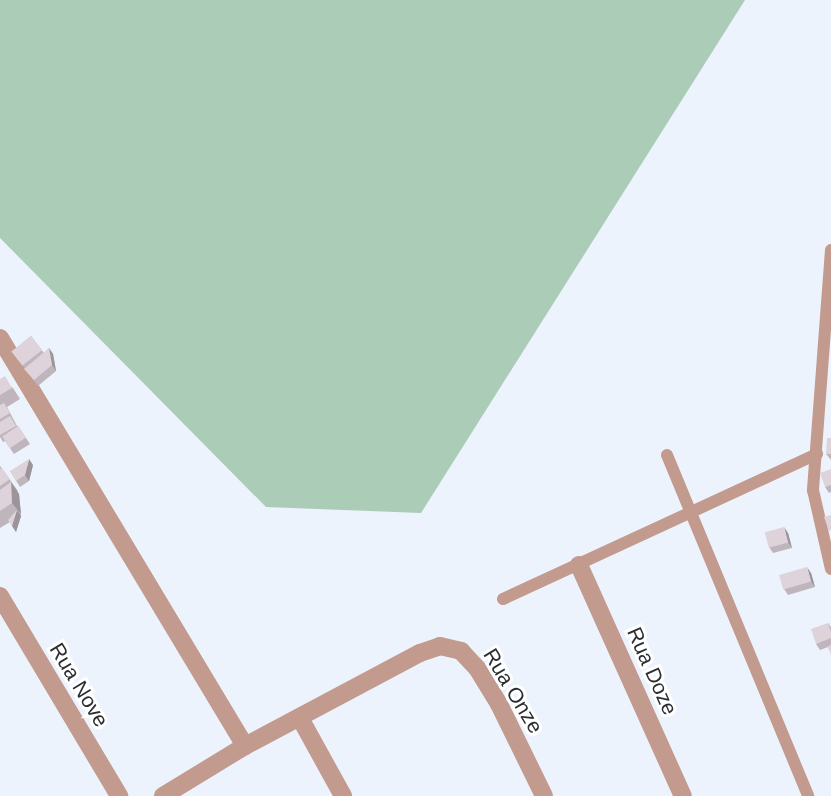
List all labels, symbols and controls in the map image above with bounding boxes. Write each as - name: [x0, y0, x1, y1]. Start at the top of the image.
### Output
- street label: Rua Doze: [621, 623, 683, 719]
- street label: Rua Nove: [44, 638, 114, 732]
- street label: Rua Onze: [478, 644, 548, 738]

